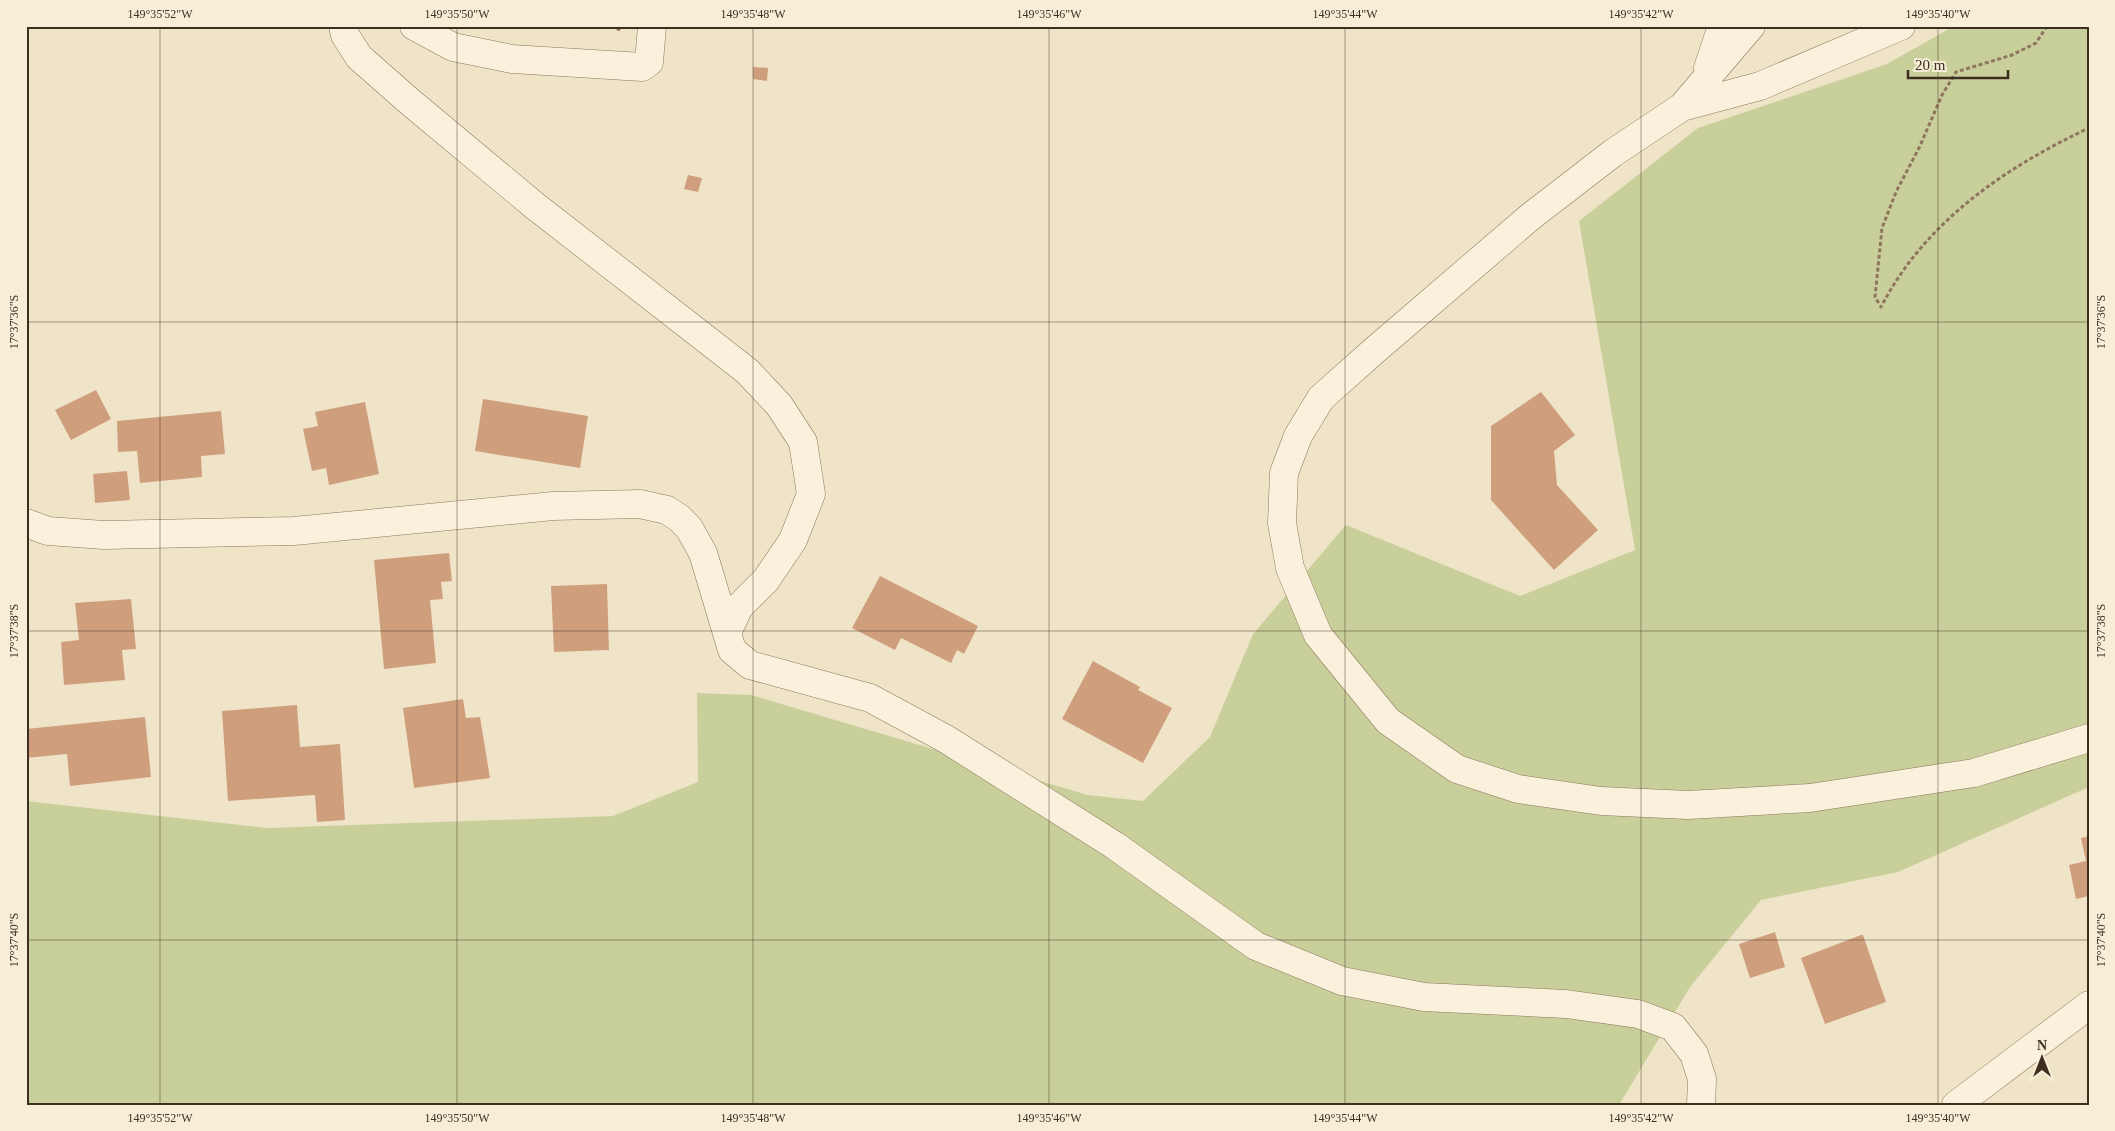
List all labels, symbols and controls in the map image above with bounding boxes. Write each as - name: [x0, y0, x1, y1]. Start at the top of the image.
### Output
- text: 149°35'52"W: [127, 7, 193, 21]
- text: 149°35'50"W: [424, 7, 490, 21]
- text: 149°35'48"W: [720, 7, 786, 21]
- text: 149°35'46"W: [1016, 7, 1082, 21]
- text: 149°35'44"W: [1312, 7, 1378, 21]
- text: 149°35'42"W: [1608, 7, 1674, 21]
- text: 149°35'40"W: [1905, 7, 1971, 21]
- scale bar: [1908, 48, 2008, 80]
- text: 20 m: [1915, 57, 1946, 73]
- text: 17°37'36"S: [7, 295, 21, 349]
- text: 17°37'36"S: [2094, 295, 2108, 349]
- text: 17°37'38"S: [7, 604, 21, 658]
- text: 17°37'38"S: [2094, 604, 2108, 658]
- text: 17°37'40"S: [7, 913, 21, 967]
- text: 17°37'40"S: [2094, 913, 2108, 967]
- north arrow: [2018, 1034, 2068, 1084]
- text: N: [2037, 1038, 2047, 1053]
- text: 149°35'52"W: [127, 1111, 193, 1125]
- text: 149°35'50"W: [424, 1111, 490, 1125]
- text: 149°35'48"W: [720, 1111, 786, 1125]
- text: 149°35'46"W: [1016, 1111, 1082, 1125]
- text: 149°35'44"W: [1312, 1111, 1378, 1125]
- text: 149°35'42"W: [1608, 1111, 1674, 1125]
- text: 149°35'40"W: [1905, 1111, 1971, 1125]

